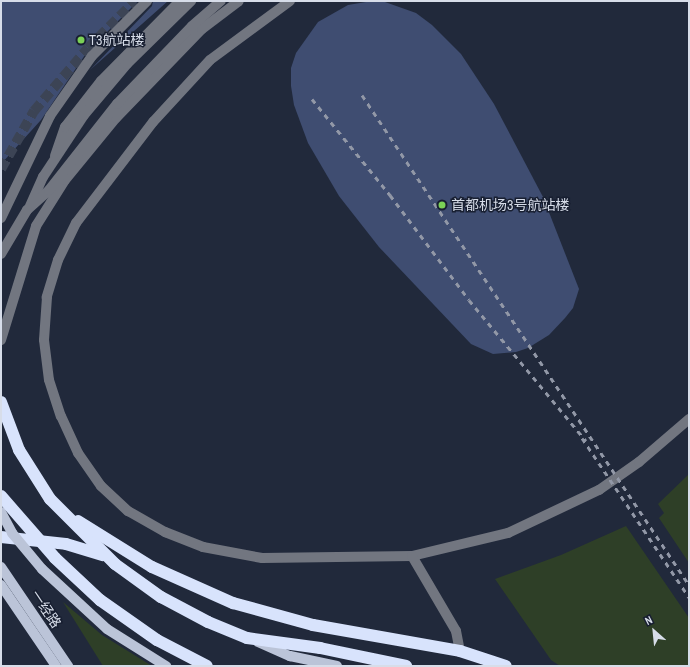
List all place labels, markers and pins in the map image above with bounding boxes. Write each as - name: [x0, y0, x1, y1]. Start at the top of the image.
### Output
- place label: T3航站楼: [89, 32, 144, 48]
- marker: T3航站楼: [76, 35, 86, 45]
- place label: 首都机场3号航站楼: [451, 197, 569, 213]
- marker: 首都机场3号航站楼: [436, 199, 448, 211]

